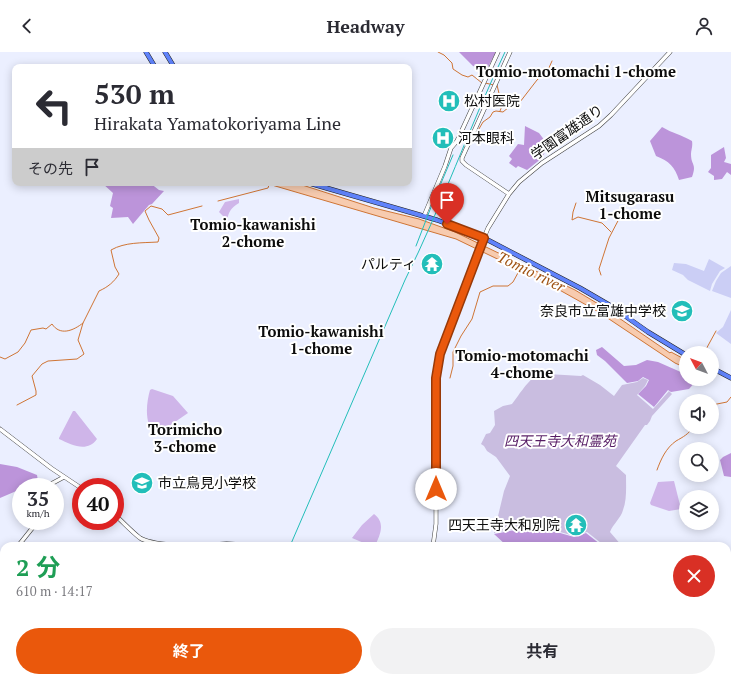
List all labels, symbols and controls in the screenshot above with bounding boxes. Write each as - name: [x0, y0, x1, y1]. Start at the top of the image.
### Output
- text: Headway: [327, 14, 404, 38]
- icon: back: [16, 15, 38, 37]
- icon: person: [693, 15, 715, 37]
- district label: Tomio-motomachi 1-chome: [476, 61, 676, 81]
- text: 530 m: [94, 75, 175, 112]
- icon: left: [28, 80, 80, 132]
- hospital icon: 松村医院: [436, 88, 462, 114]
- place label: 松村医院: [464, 91, 520, 110]
- street label: 学園富雄通り: [527, 100, 607, 163]
- text: Hirakata Yamatokoriyama Line: [94, 111, 341, 135]
- hospital icon: 河本眼科: [430, 125, 456, 151]
- place label: 河本眼科: [458, 128, 514, 147]
- icon: arrive: [81, 156, 103, 178]
- text: その先: [28, 158, 73, 178]
- pin: [430, 183, 464, 224]
- district label: Mitsugarasu 1-chome: [586, 186, 675, 223]
- icon: arrive: [436, 189, 458, 211]
- district label: Tomio-kawanishi 2-chome: [190, 214, 316, 251]
- water label: Tomio river: [494, 246, 570, 297]
- temple icon: パルティ: [419, 251, 445, 277]
- place label: パルティ: [361, 254, 416, 273]
- school or university icon: 奈良市立富雄中学校: [669, 298, 695, 324]
- place label: 奈良市立富雄中学校: [540, 301, 666, 320]
- district label: Tomio-kawanishi 1-chome: [258, 321, 384, 358]
- district label: Tomio-motomachi 4-chome: [455, 345, 589, 382]
- north arrow: [679, 346, 719, 386]
- map controls: [679, 346, 719, 530]
- button: sound: [679, 394, 719, 434]
- district label: Torimicho 3-chome: [148, 419, 222, 456]
- park label: 四天王寺大和霊苑: [504, 431, 618, 450]
- button: search: [679, 442, 719, 482]
- position arrow: [415, 468, 457, 510]
- school or university icon: 市立鳥見小学校: [129, 470, 155, 496]
- place label: 市立鳥見小学校: [158, 473, 256, 492]
- speed limit sign: 40: [72, 478, 124, 530]
- text: 35: [27, 485, 49, 512]
- button: layers: [679, 490, 719, 530]
- text: km/h: [26, 507, 50, 520]
- temple icon: 四天王寺大和別院: [563, 512, 589, 538]
- place label: 四天王寺大和別院: [448, 515, 560, 534]
- text: 2 分: [16, 551, 60, 583]
- button: close: [673, 555, 715, 597]
- text: 610 m · 14:17: [16, 582, 93, 600]
- button: 終了: [16, 628, 362, 674]
- button: 共有: [370, 628, 715, 674]

